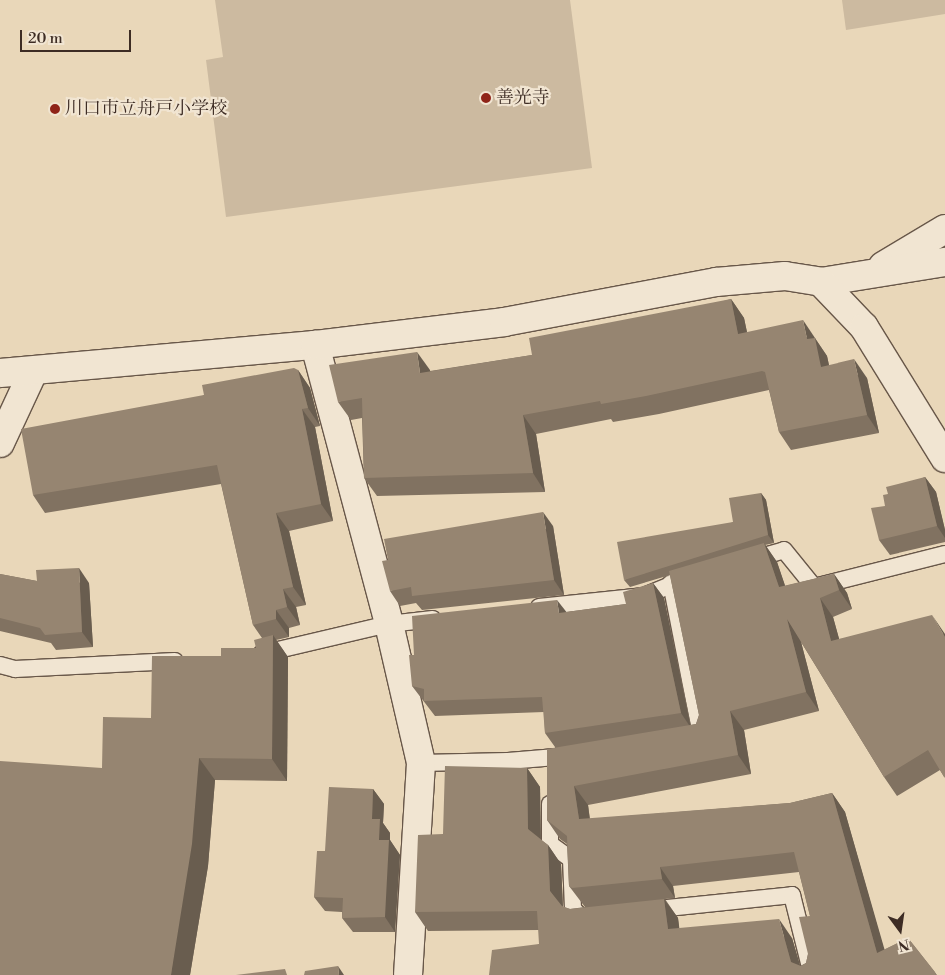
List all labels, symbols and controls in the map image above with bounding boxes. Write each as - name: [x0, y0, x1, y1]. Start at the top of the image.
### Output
- scale bar: [22, 20, 134, 52]
- text: 20 m: [28, 29, 63, 48]
- place label: 善光寺: [496, 87, 550, 109]
- marker: 善光寺: [480, 92, 492, 104]
- place label: 川口市立舟戸小学校: [65, 98, 227, 120]
- marker: 川口市立舟戸小学校: [49, 103, 61, 115]
- north arrow: [875, 905, 925, 955]
- text: N: [896, 934, 911, 955]

